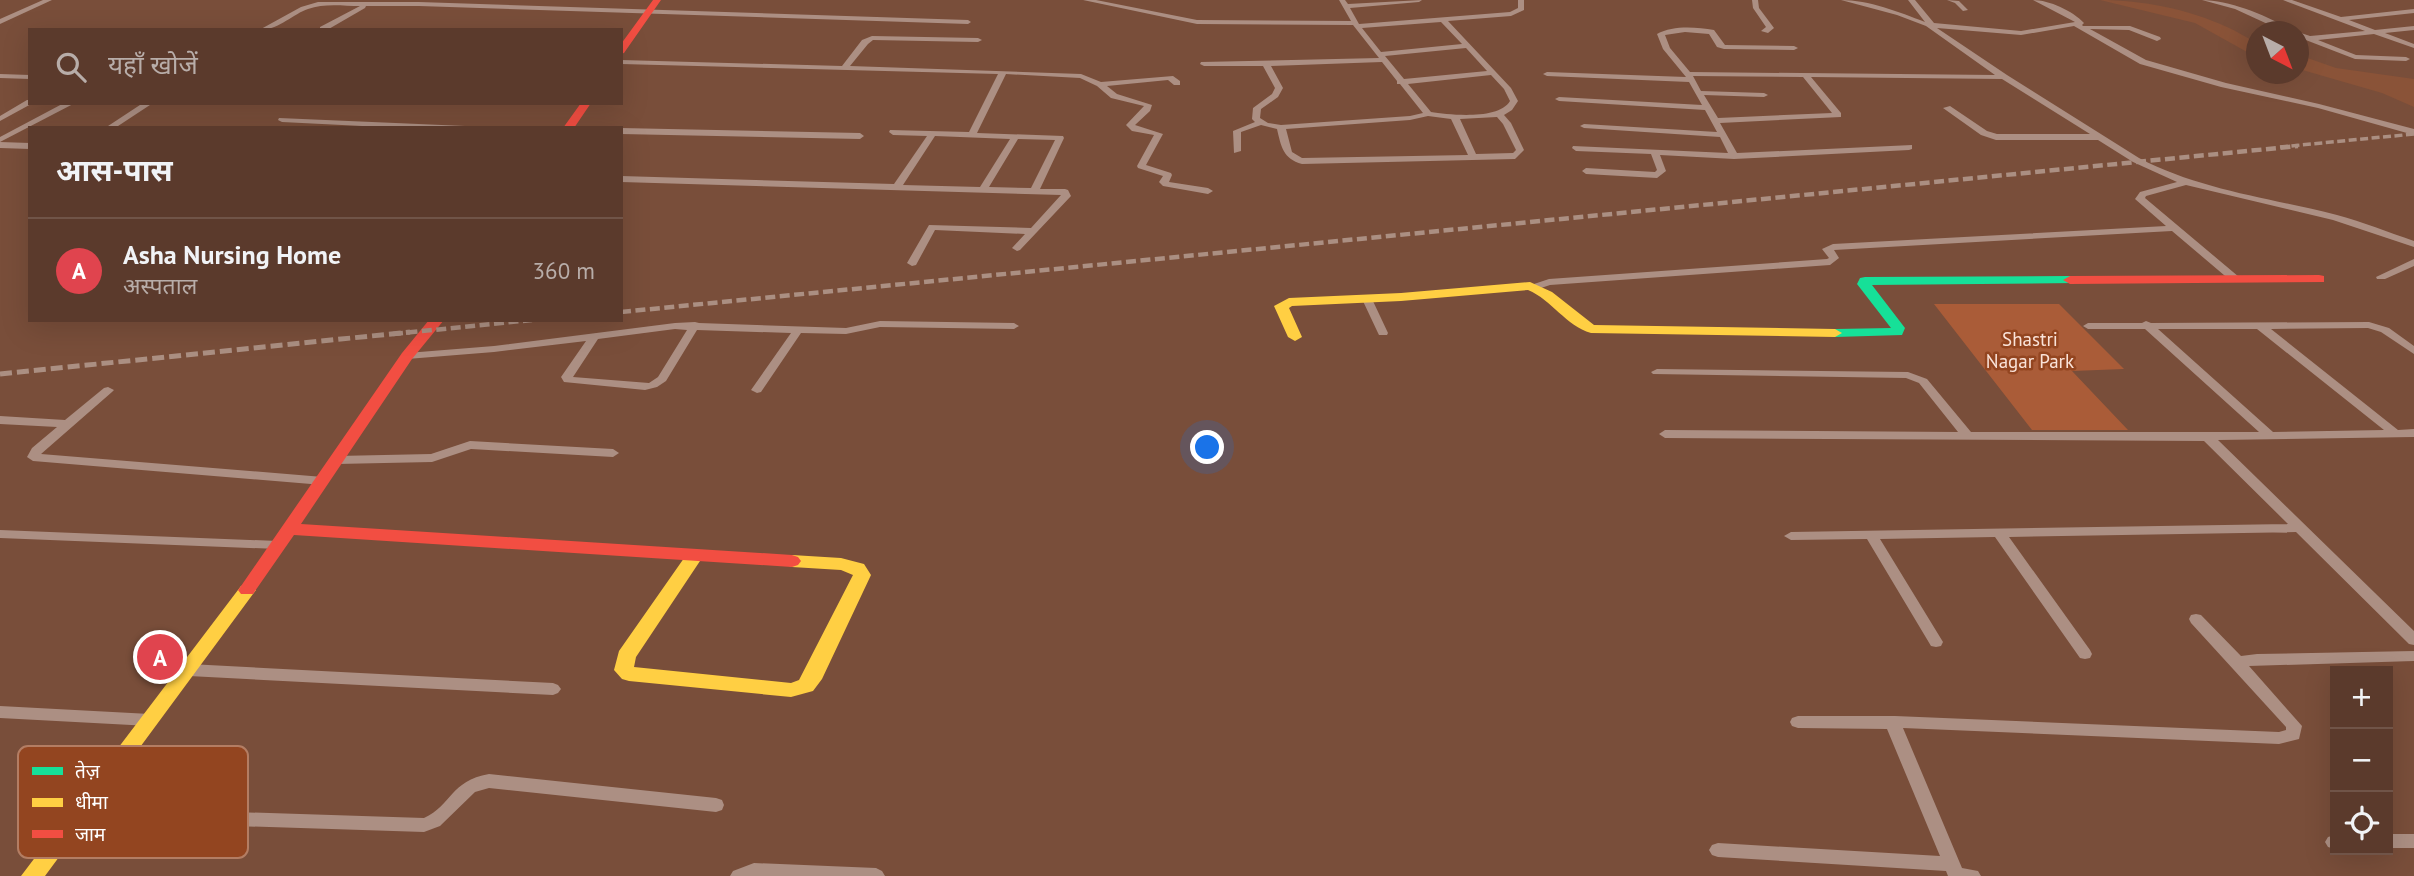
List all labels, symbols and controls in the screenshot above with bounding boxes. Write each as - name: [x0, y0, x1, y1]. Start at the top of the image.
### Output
- north arrow: [2246, 21, 2309, 84]
- search box: [28, 28, 623, 105]
- icon: search: [52, 48, 90, 86]
- text: यहाँ खोजें: [108, 48, 198, 81]
- text: आस-पास: [56, 150, 173, 189]
- text: Asha Nursing Home: [123, 238, 341, 271]
- text: A: [72, 256, 86, 285]
- text: 360 m: [533, 256, 595, 285]
- text: अस्पताल: [123, 271, 197, 300]
- park label: Shastri Nagar Park: [1986, 327, 2074, 373]
- your location: [1190, 430, 1224, 464]
- pin: A: [137, 631, 183, 683]
- map controls: [2330, 666, 2393, 855]
- button: +: [2330, 666, 2393, 729]
- button: −: [2330, 729, 2393, 792]
- legend: [18, 746, 248, 858]
- text: तेज़: [75, 759, 101, 783]
- text: धीमा: [75, 790, 109, 814]
- button: locate: [2330, 792, 2393, 855]
- text: जाम: [75, 822, 106, 846]

